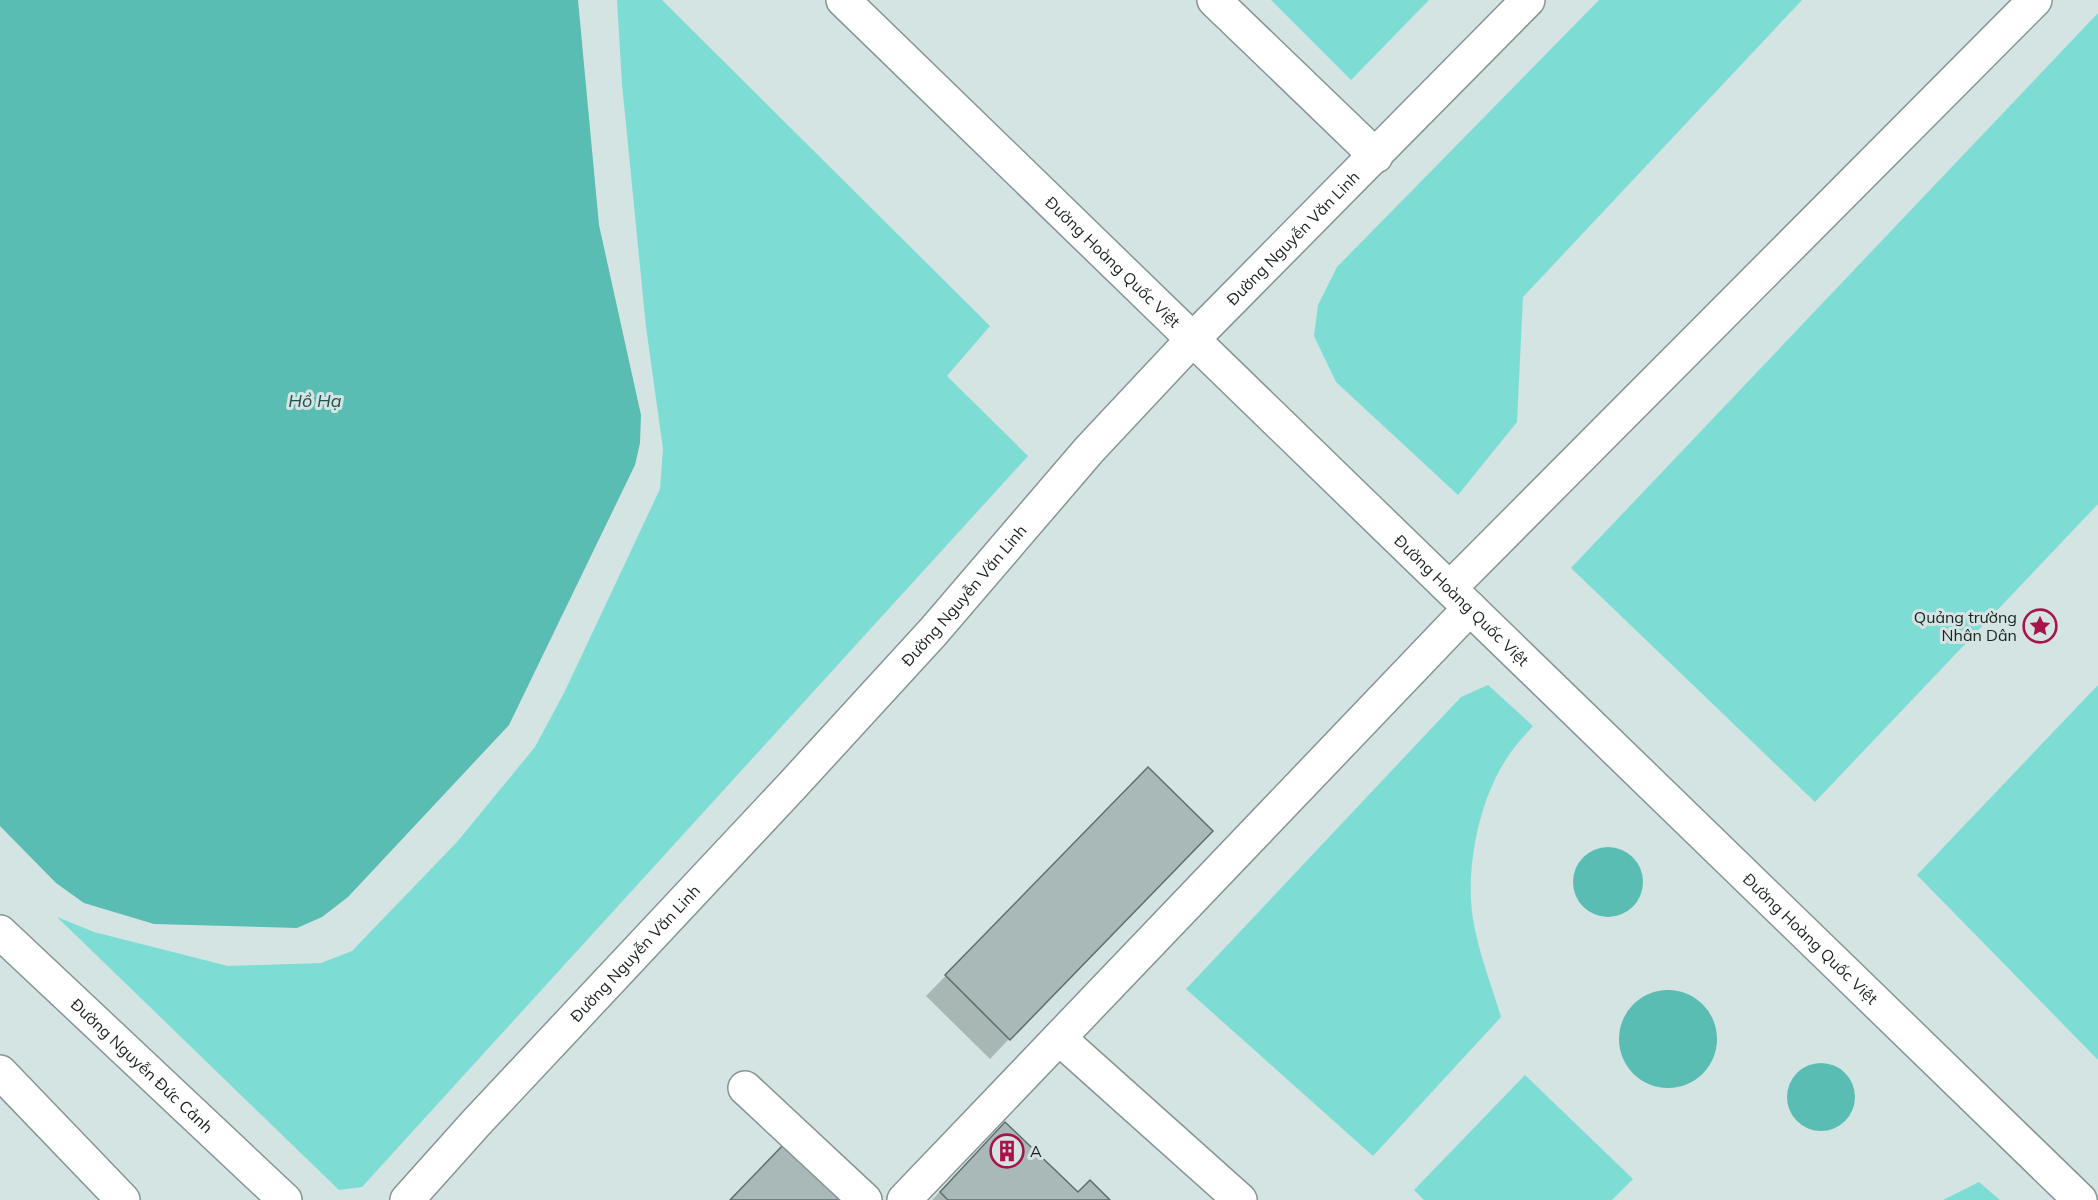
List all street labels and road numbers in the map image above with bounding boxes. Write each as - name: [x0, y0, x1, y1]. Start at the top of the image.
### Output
- street label: Đường Nguyễn Văn Linh: [1222, 167, 1363, 309]
- street label: Đường Hoàng Quốc Việt: [1041, 192, 1185, 332]
- street label: Đường Nguyễn Văn Linh: [897, 521, 1031, 670]
- street label: Đường Hoàng Quốc Việt: [1390, 530, 1534, 670]
- street label: Đường Hoàng Quốc Việt: [1739, 869, 1882, 1009]
- street label: Đường Nguyễn Văn Linh: [566, 880, 704, 1026]
- street label: Đường Nguyễn Đức Cảnh: [67, 994, 217, 1137]

